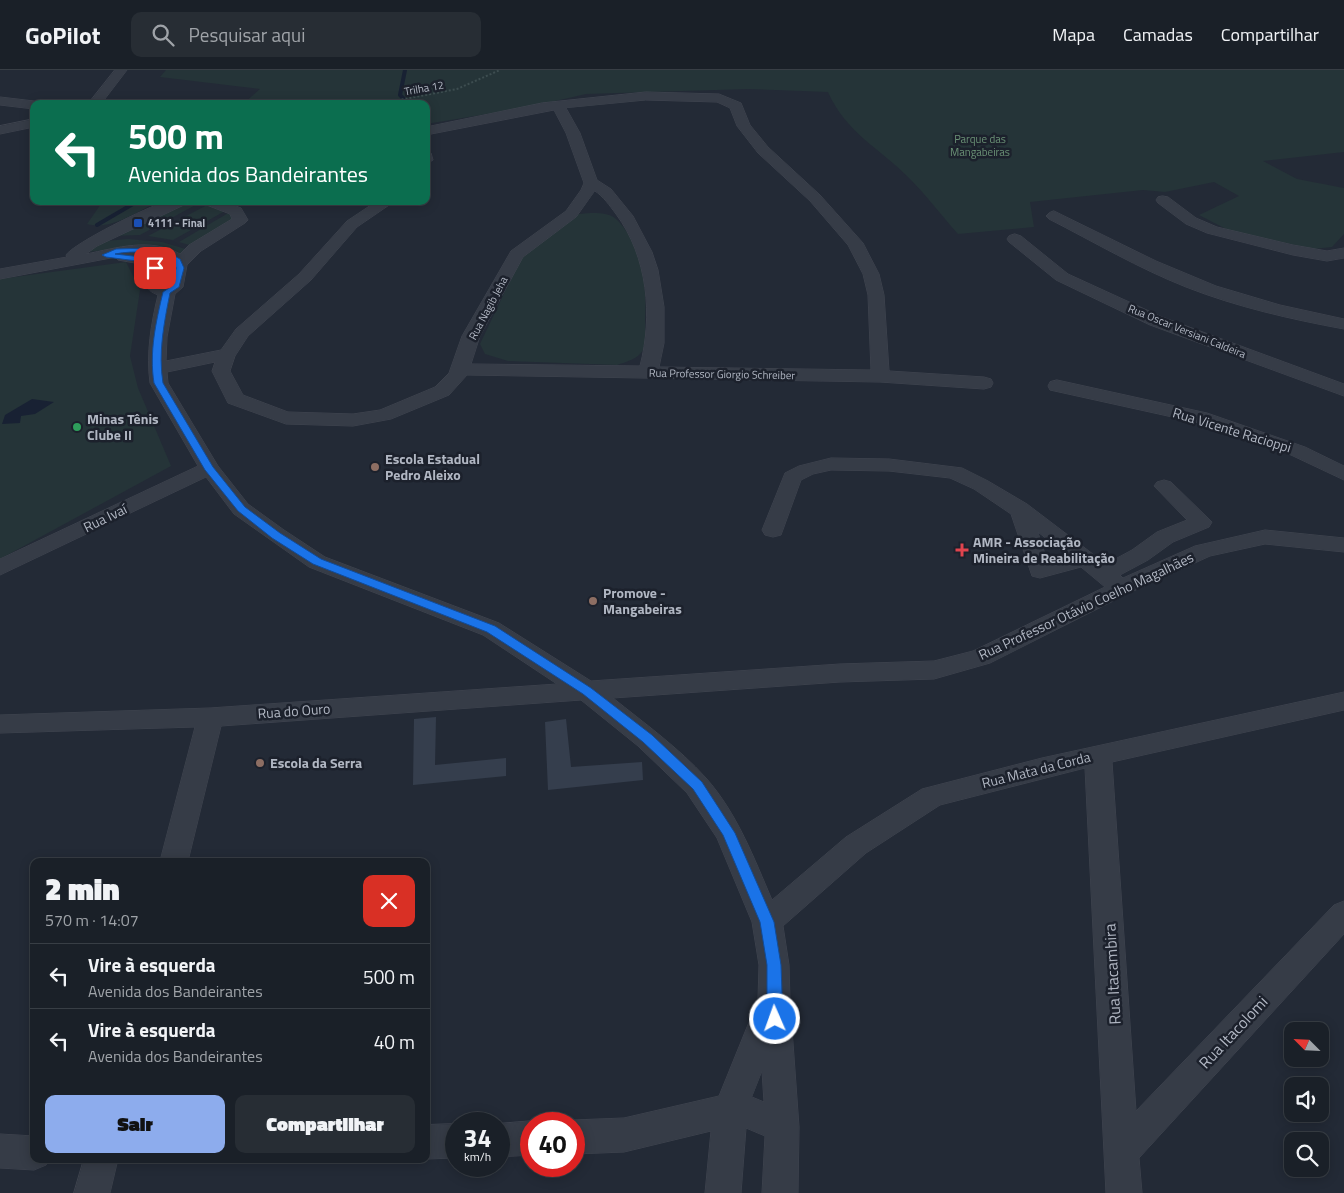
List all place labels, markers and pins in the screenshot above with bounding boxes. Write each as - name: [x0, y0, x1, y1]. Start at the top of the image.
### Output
- place label: 4111 - Final: [148, 215, 205, 231]
- marker: 4111 - Final: [132, 217, 144, 229]
- pin: [134, 247, 176, 289]
- place label: Minas Tênis Clube II: [87, 408, 159, 445]
- marker: Minas Tênis Clube II: [71, 421, 83, 433]
- place label: Escola Estadual Pedro Aleixo: [385, 448, 480, 485]
- marker: Escola Estadual Pedro Aleixo: [369, 461, 381, 473]
- place label: AMR - Associação Mineira de Reabilitação: [973, 531, 1115, 568]
- marker: AMR - Associação Mineira de Reabilitação: [955, 543, 969, 557]
- place label: Promove - Mangabeiras: [603, 582, 682, 619]
- marker: Promove - Mangabeiras: [587, 595, 599, 607]
- place label: Escola da Serra: [270, 752, 362, 773]
- marker: Escola da Serra: [254, 757, 266, 769]

